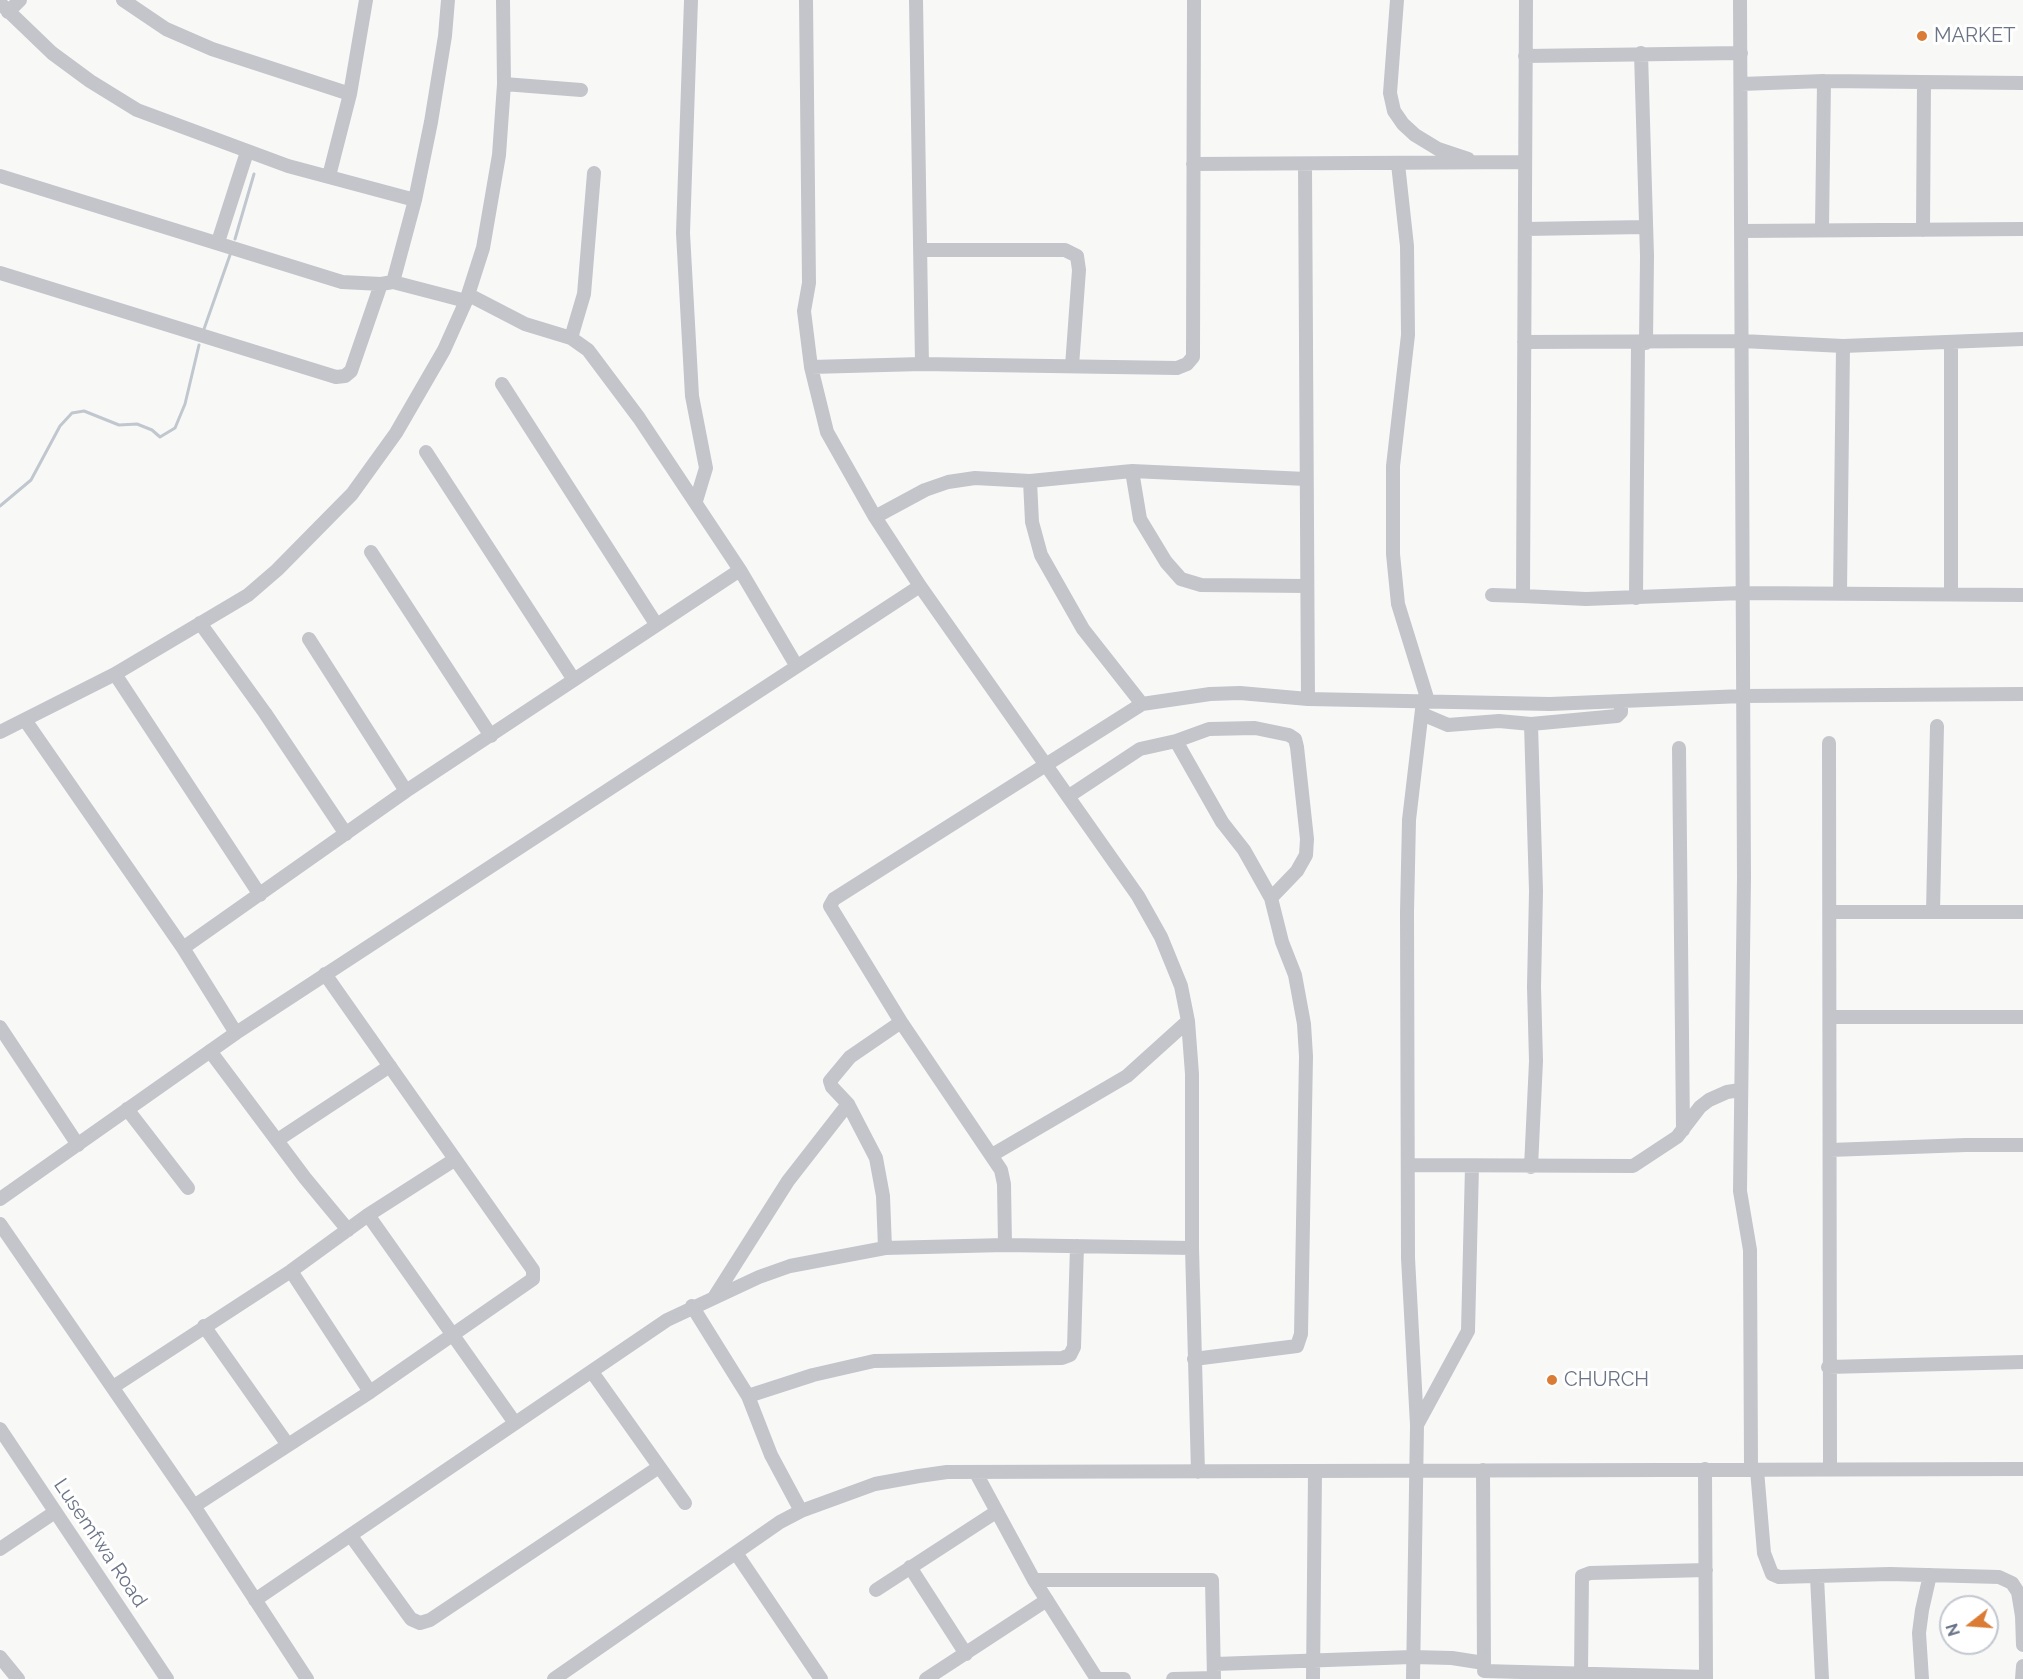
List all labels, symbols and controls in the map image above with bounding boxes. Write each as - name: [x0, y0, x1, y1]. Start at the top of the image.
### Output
- place label: MARKET: [1934, 24, 2015, 48]
- marker: MARKET: [1915, 29, 1929, 43]
- place label: CHURCH: [1564, 1368, 1649, 1392]
- marker: CHURCH: [1545, 1373, 1559, 1387]
- street label: Lusemfwa Road: [48, 1474, 152, 1612]
- north arrow: [1939, 1595, 1999, 1655]
- text: N: [1942, 1621, 1964, 1638]

